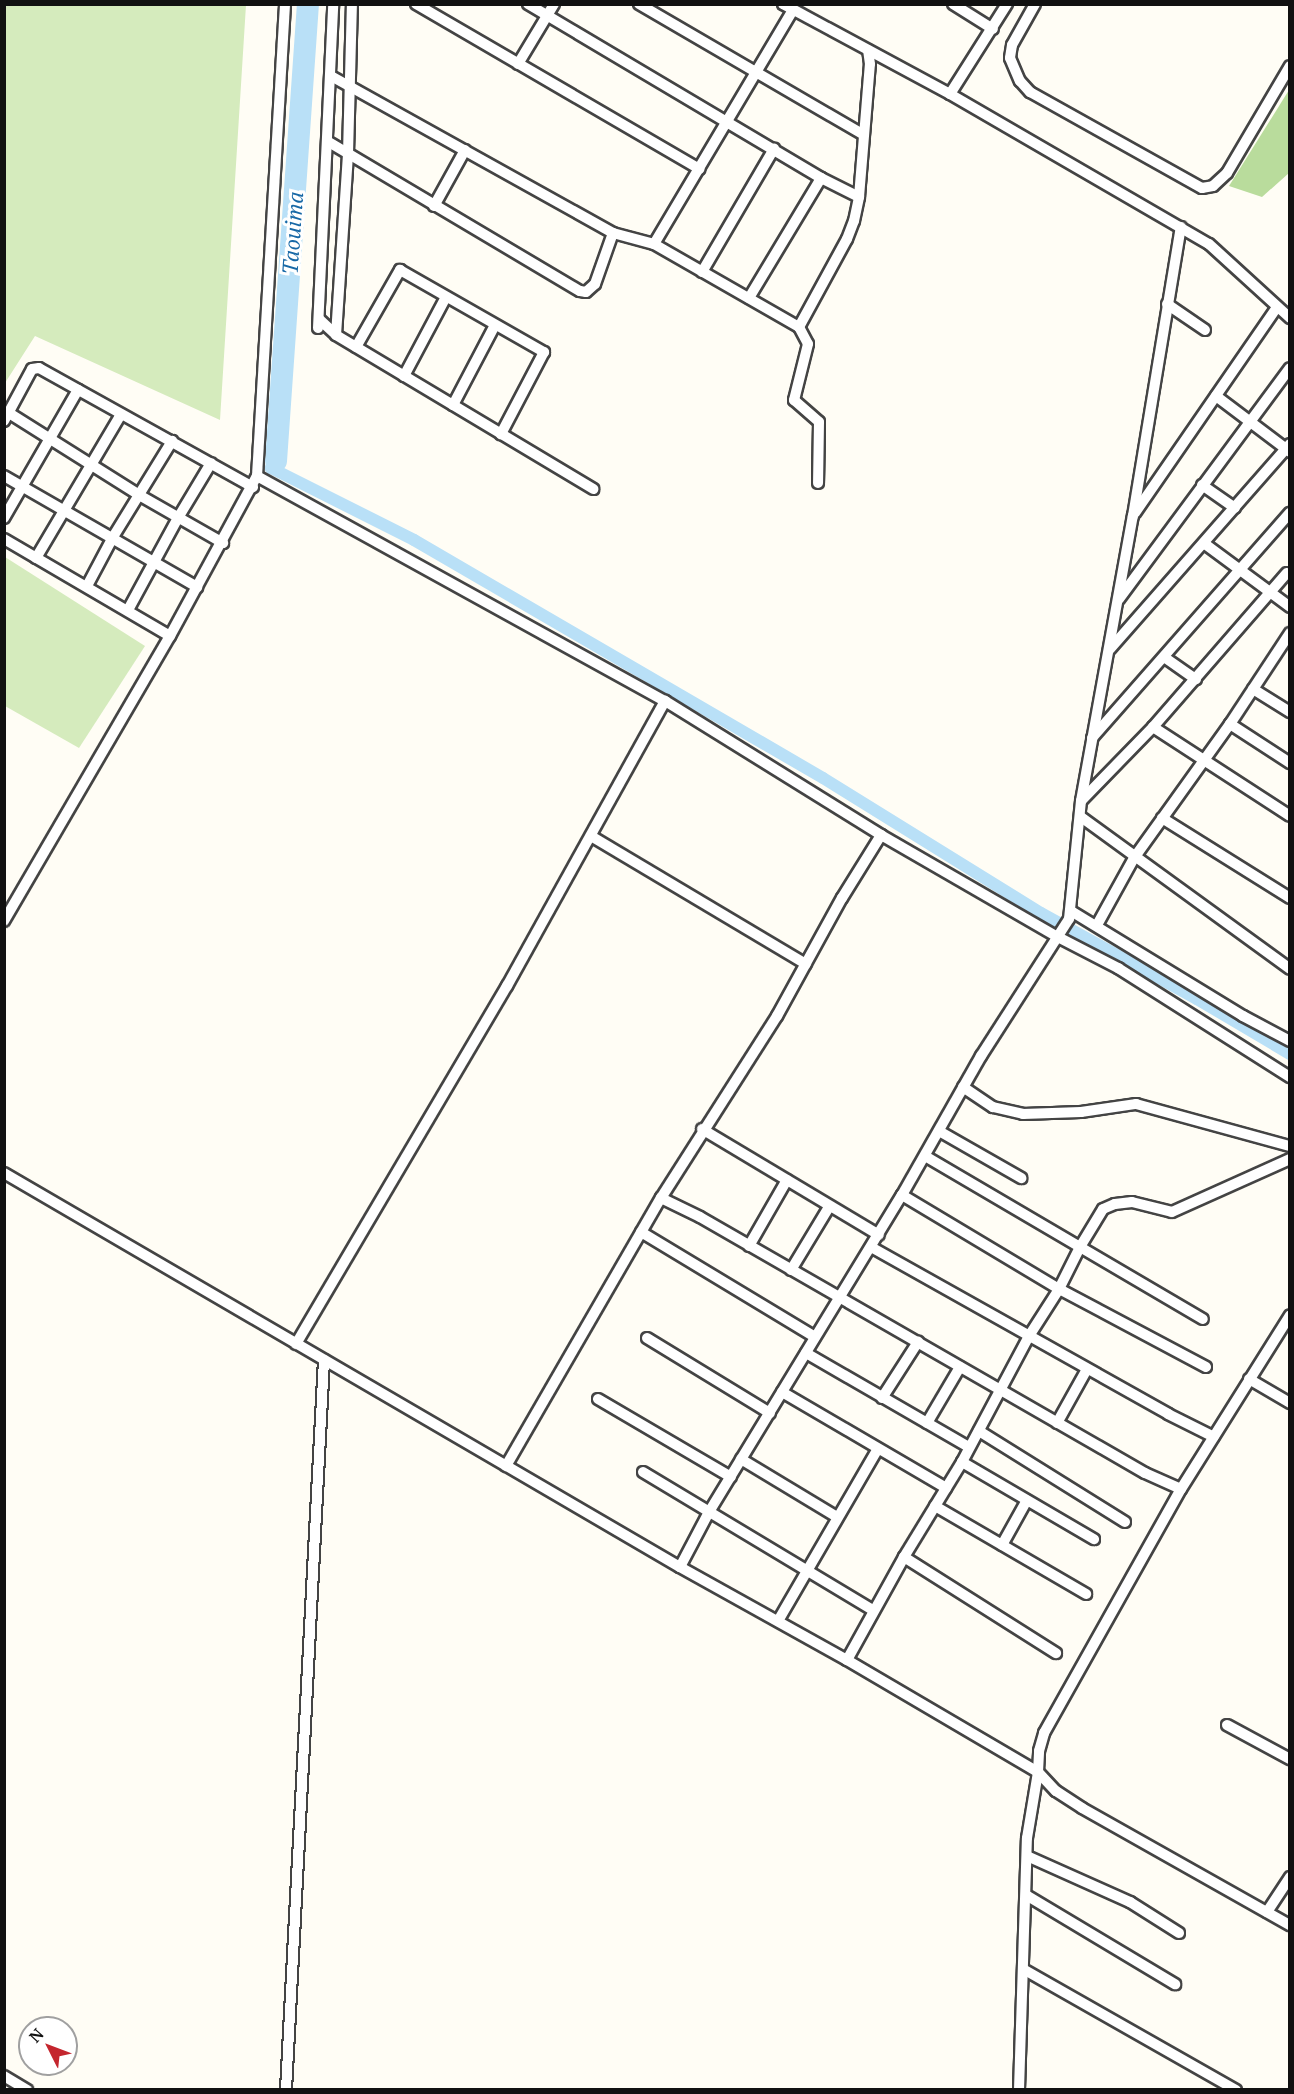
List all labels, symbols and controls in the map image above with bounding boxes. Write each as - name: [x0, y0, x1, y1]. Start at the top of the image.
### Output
- water label: Taouima: [276, 191, 308, 275]
- north arrow: [18, 2016, 78, 2076]
- text: N: [24, 2023, 48, 2047]

